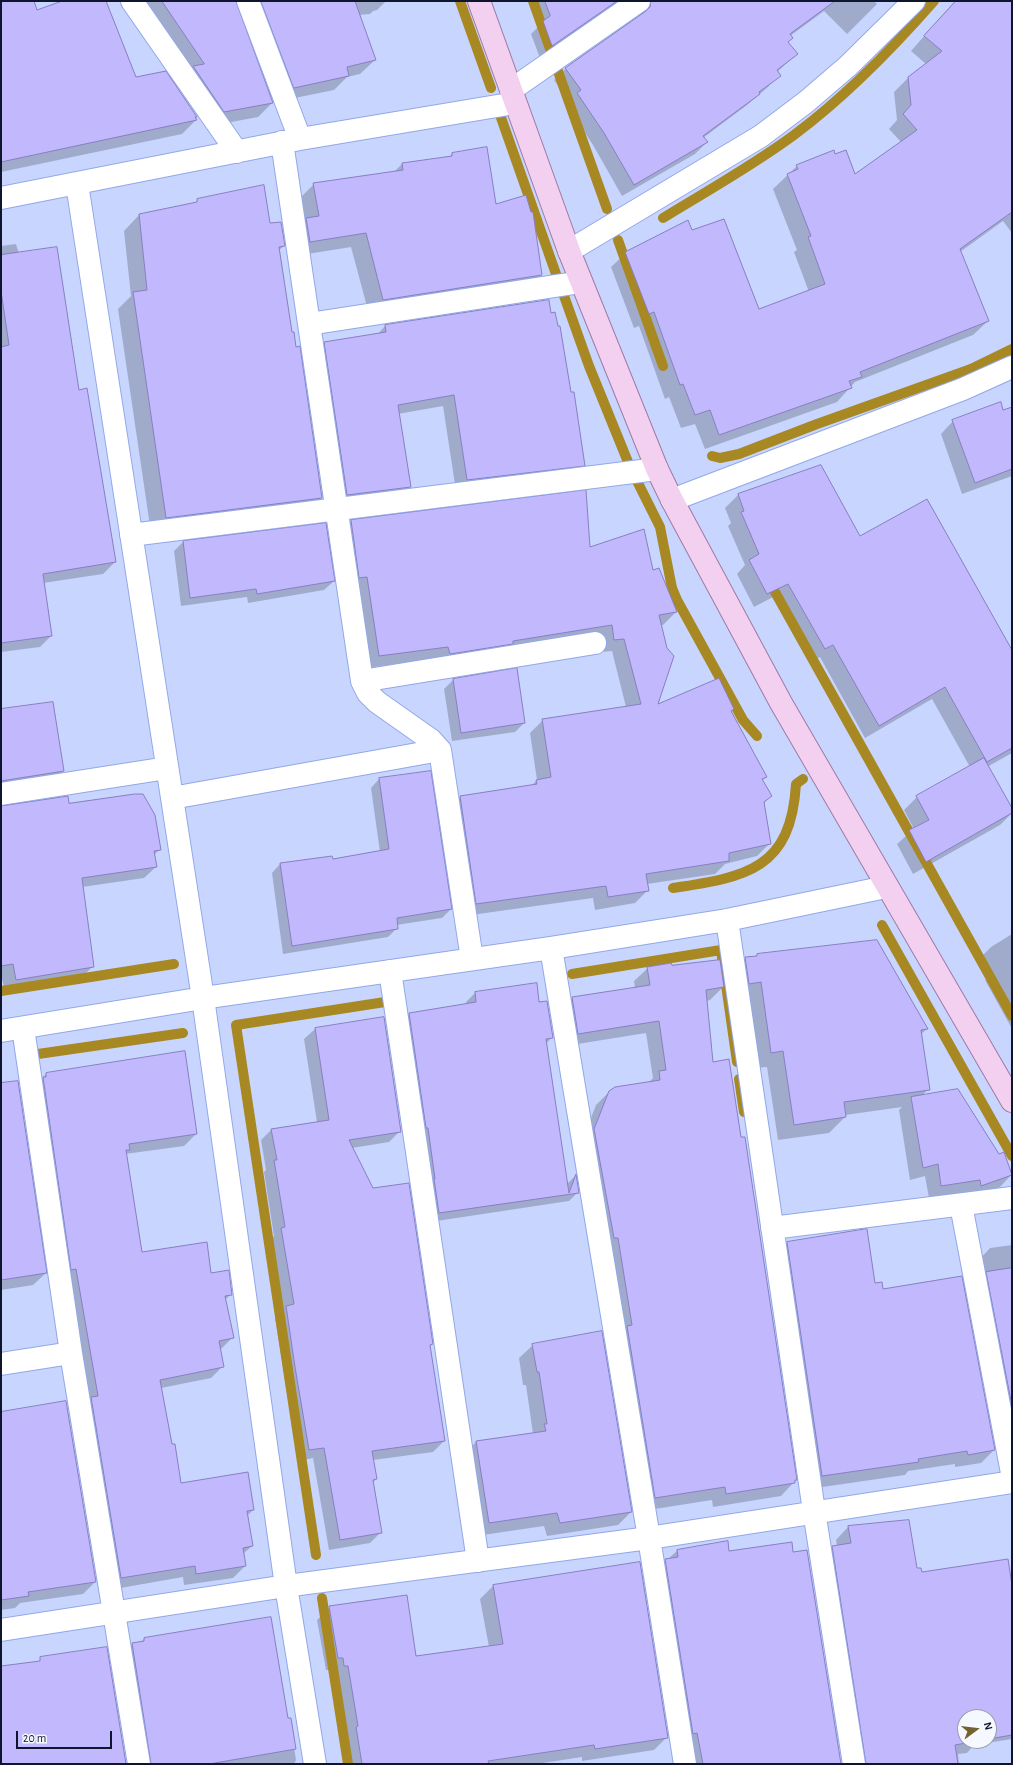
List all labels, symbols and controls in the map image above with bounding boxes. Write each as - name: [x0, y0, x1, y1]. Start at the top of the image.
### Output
- north arrow: [957, 1709, 997, 1749]
- text: N: [982, 1721, 994, 1731]
- scale bar: [18, 1723, 114, 1749]
- text: 20 m: [23, 1732, 46, 1744]

